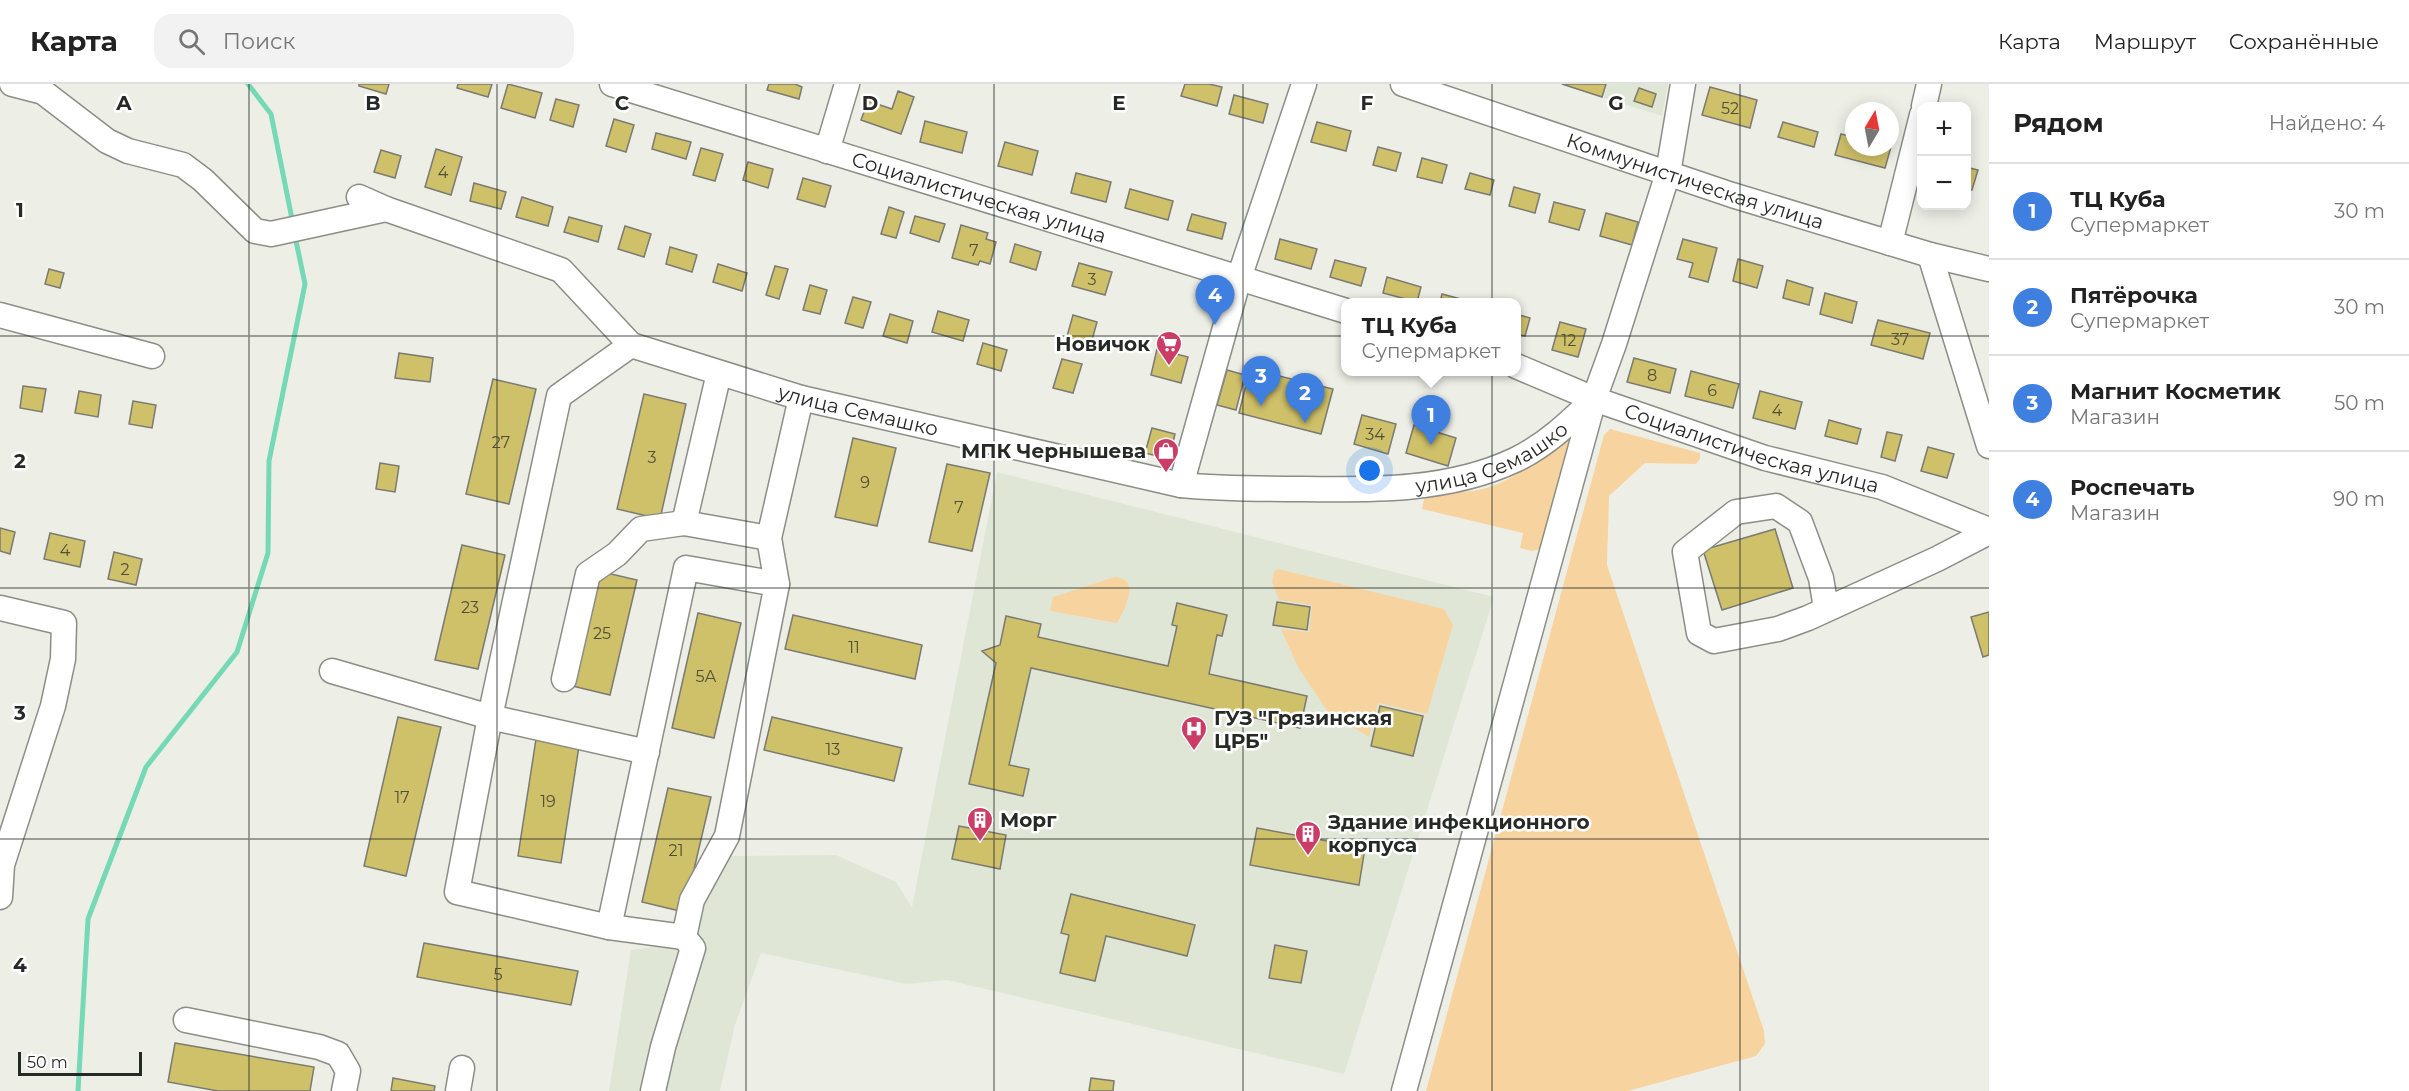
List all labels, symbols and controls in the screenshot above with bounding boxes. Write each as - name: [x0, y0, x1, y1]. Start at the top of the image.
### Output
- search box: [154, 14, 574, 68]
- text: Карта: [30, 24, 118, 58]
- icon: search: [175, 25, 208, 58]
- text: Поиск: [223, 28, 295, 55]
- text: Карта: [1998, 29, 2061, 54]
- text: Маршрут: [2094, 29, 2196, 54]
- text: Сохранённые: [2229, 29, 2379, 54]
- text: A: [115, 91, 132, 115]
- text: B: [365, 91, 381, 115]
- text: C: [615, 91, 630, 115]
- text: D: [862, 91, 878, 115]
- text: E: [1112, 91, 1126, 115]
- text: F: [1361, 91, 1374, 115]
- text: G: [1608, 91, 1624, 115]
- house number: 52: [1721, 99, 1739, 118]
- north arrow: [1845, 102, 1899, 156]
- map controls: [1917, 102, 1971, 210]
- button: +: [1917, 102, 1971, 156]
- text: Рядом: [2013, 107, 2104, 139]
- text: Найдено: 4: [2269, 111, 2385, 135]
- street label: Коммунистическая улица: [1564, 128, 1827, 234]
- street label: Социалистическая улица: [849, 147, 1109, 248]
- button: −: [1917, 156, 1971, 210]
- house number: 4: [438, 163, 449, 182]
- text: ТЦ Куба: [2070, 186, 2166, 213]
- text: 1: [16, 198, 24, 222]
- text: 1: [2029, 199, 2036, 223]
- text: 30 m: [2334, 199, 2385, 223]
- text: Супермаркет: [2070, 213, 2209, 237]
- house number: 7: [969, 241, 979, 260]
- house number: 3: [1087, 270, 1097, 289]
- pin: 4: [1196, 276, 1234, 325]
- text: Пятёрочка: [2070, 282, 2198, 309]
- text: 2: [2027, 295, 2038, 319]
- text: 30 m: [2334, 295, 2385, 319]
- popup: [1341, 298, 1521, 376]
- text: Супермаркет: [2070, 309, 2209, 333]
- text: ТЦ Куба: [1362, 312, 1457, 339]
- supermarket icon: Новичок: [1154, 329, 1184, 367]
- house number: 37: [1891, 330, 1909, 349]
- house number: 12: [1562, 331, 1576, 350]
- place label: Новичок: [1055, 332, 1150, 356]
- text: Супермаркет: [1362, 339, 1500, 363]
- pin: 3: [1242, 356, 1280, 406]
- house number: 8: [1647, 366, 1657, 385]
- pin: 2: [1286, 374, 1324, 423]
- text: Магнит Косметик: [2070, 378, 2281, 405]
- street label: улица Семашко: [774, 379, 941, 441]
- house number: 6: [1707, 381, 1717, 400]
- text: 3: [2027, 391, 2038, 415]
- text: 50 m: [2334, 391, 2385, 415]
- pin: 1: [1412, 396, 1450, 445]
- street label: Социалистическая улица: [1621, 398, 1881, 498]
- house number: 4: [1772, 401, 1783, 420]
- text: Магазин: [2070, 405, 2160, 429]
- street label: улица Семашко: [1413, 417, 1573, 498]
- house number: 34: [1365, 425, 1385, 444]
- house number: 27: [492, 433, 510, 452]
- shop icon: МПК Чернышева: [1151, 436, 1181, 474]
- place label: МПК Чернышева: [961, 439, 1146, 463]
- house number: 3: [647, 448, 657, 467]
- text: 2: [14, 449, 26, 473]
- your location: [1355, 456, 1384, 485]
- house number: 9: [860, 473, 870, 492]
- text: Роспечать: [2070, 474, 2195, 501]
- text: 4: [2026, 487, 2039, 511]
- text: 90 m: [2333, 487, 2385, 511]
- house number: 7: [954, 498, 964, 517]
- text: Магазин: [2070, 501, 2160, 525]
- house number: 4: [60, 541, 71, 560]
- house number: 2: [120, 560, 130, 579]
- house number: 23: [461, 598, 479, 617]
- house number: 25: [593, 624, 611, 643]
- house number: 11: [848, 638, 860, 657]
- house number: 5А: [696, 667, 717, 686]
- text: 3: [13, 701, 26, 725]
- place label: ГУЗ "Грязинская ЦРБ": [1214, 706, 1392, 753]
- hospital icon: ГУЗ "Грязинская ЦРБ": [1179, 714, 1209, 752]
- house number: 13: [826, 740, 840, 759]
- house number: 17: [394, 788, 410, 807]
- house number: 19: [540, 792, 556, 811]
- building icon: Морг: [965, 805, 995, 843]
- place label: Морг: [1000, 808, 1057, 832]
- place label: Здание инфекционного корпуса: [1327, 810, 1590, 857]
- building icon: Здание инфекционного корпуса: [1293, 819, 1323, 857]
- house number: 21: [669, 841, 683, 860]
- text: 4: [13, 953, 27, 977]
- house number: 5: [493, 965, 503, 984]
- scale bar: [18, 1049, 142, 1076]
- text: 50 m: [27, 1053, 68, 1072]

